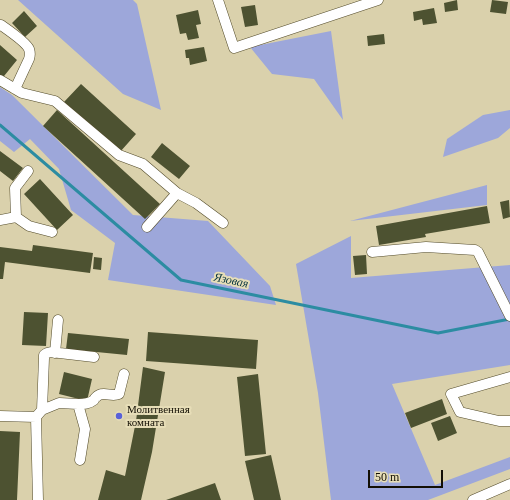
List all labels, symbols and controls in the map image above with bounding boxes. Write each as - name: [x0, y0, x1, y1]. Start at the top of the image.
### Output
- water label: Язовая: [212, 270, 250, 292]
- place label: Молитвенная комната: [127, 403, 190, 429]
- marker: Молитвенная комната: [114, 411, 124, 421]
- scale bar: [370, 462, 445, 488]
- text: 50 m: [375, 470, 399, 484]

